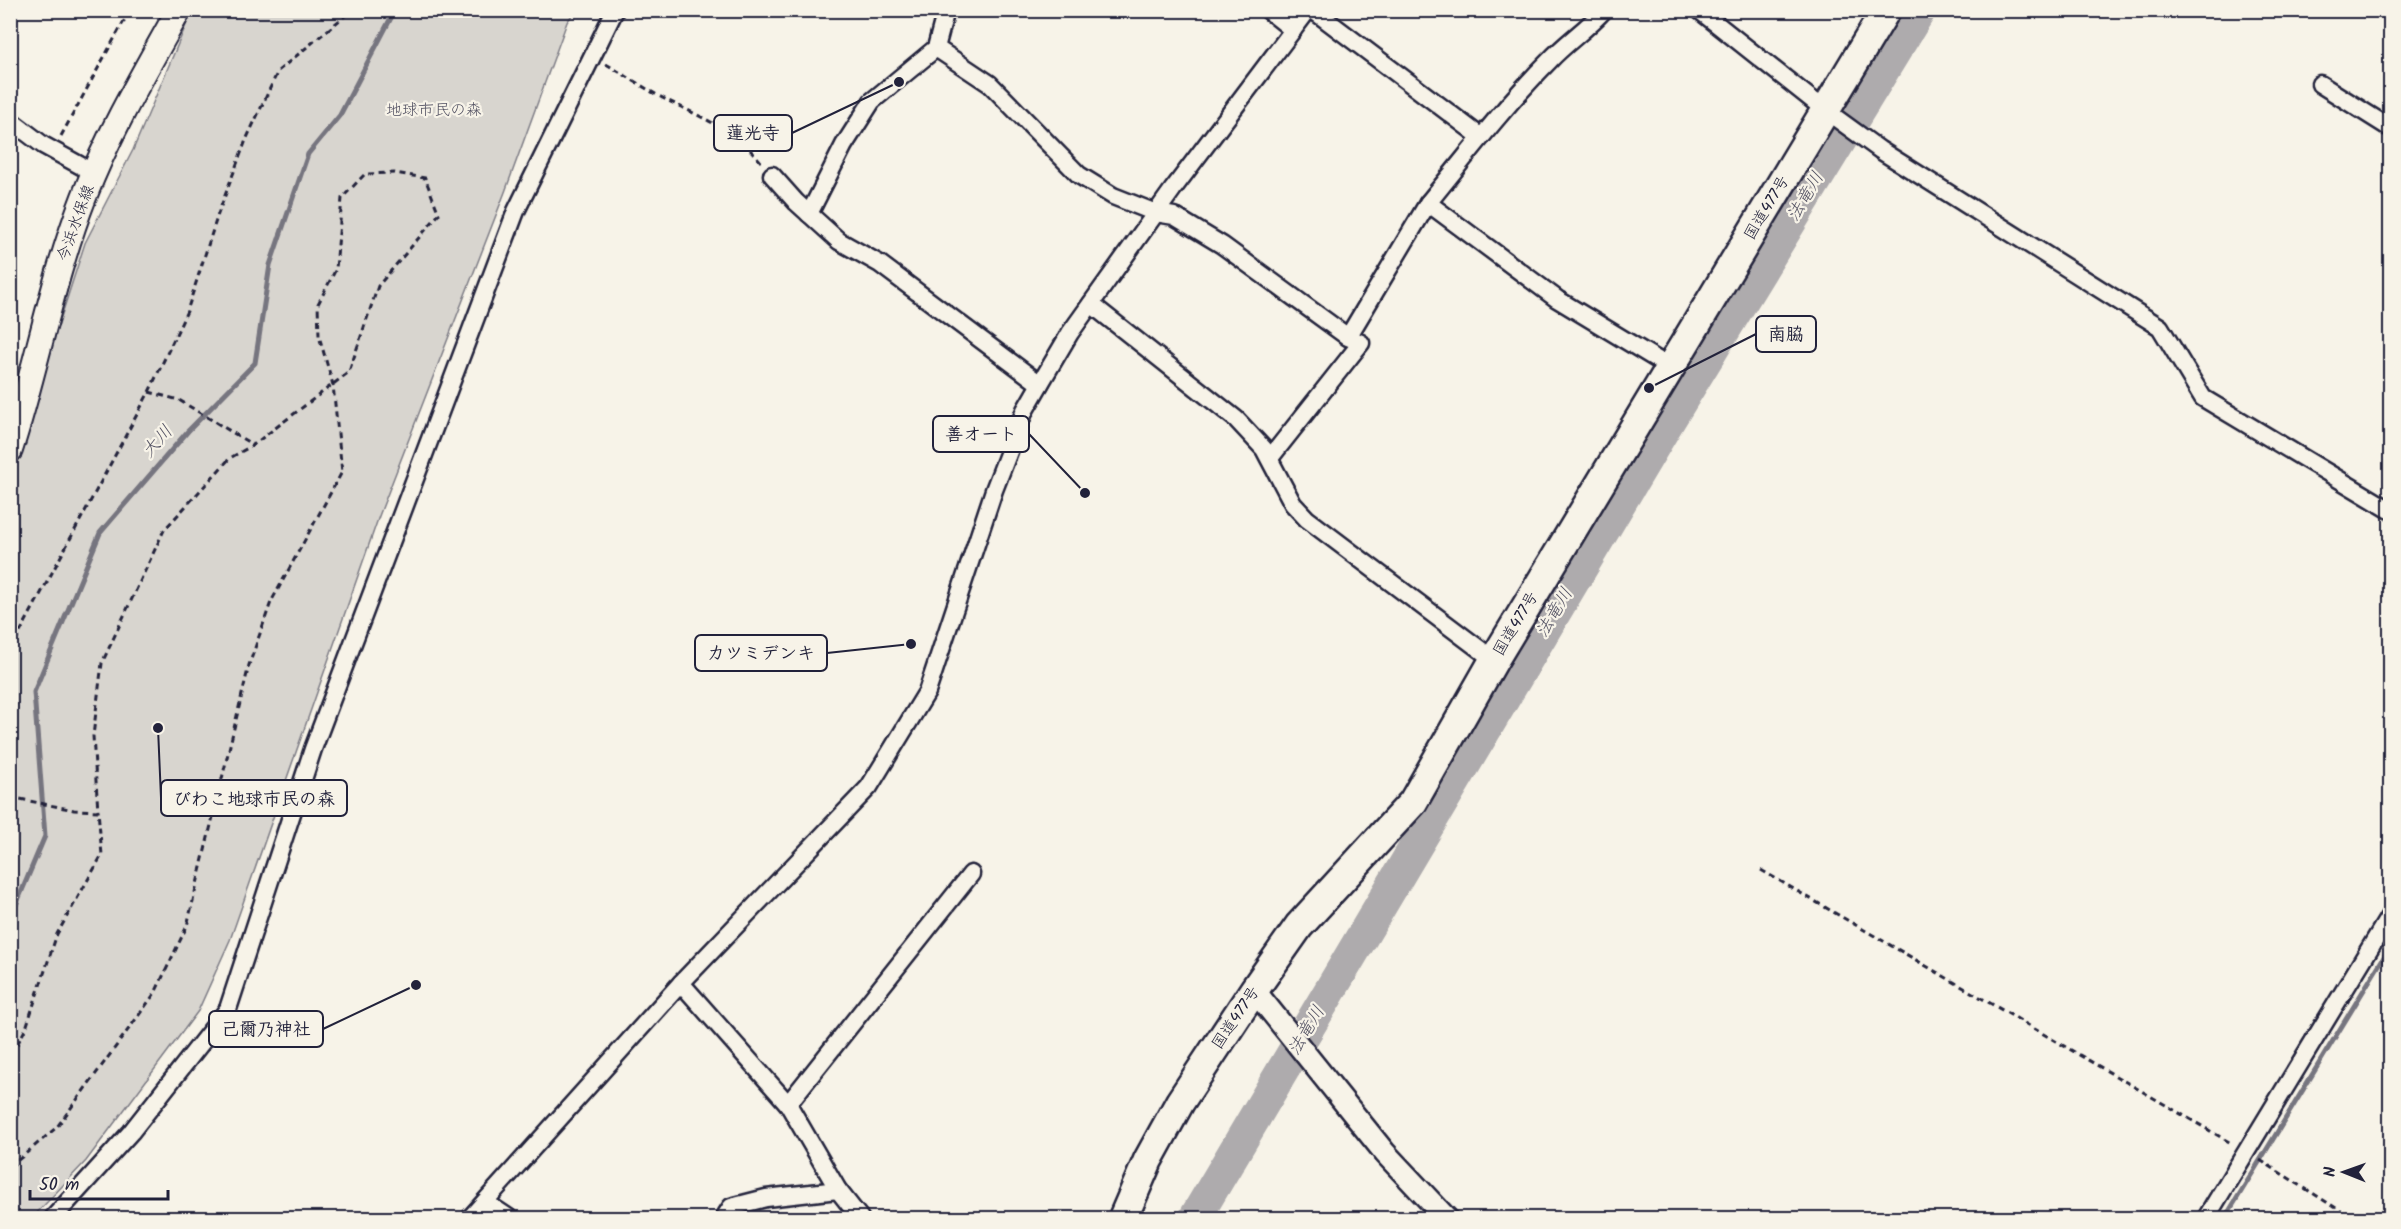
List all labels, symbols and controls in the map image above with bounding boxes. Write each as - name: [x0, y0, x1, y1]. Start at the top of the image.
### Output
- park label: 地球市民の森: [386, 98, 482, 123]
- callout: 蓮光寺: [714, 115, 792, 151]
- text: 蓮光寺: [726, 120, 780, 149]
- water label: 法竜川: [1780, 166, 1832, 228]
- street label: 国道477号: [1738, 171, 1796, 245]
- street label: 今浜水保線: [51, 181, 101, 265]
- callout: 南脇: [1756, 316, 1816, 352]
- text: 南脇: [1768, 321, 1804, 350]
- callout: 善オート: [933, 416, 1029, 452]
- water label: 大川: [135, 419, 181, 465]
- text: 善オート: [945, 421, 1017, 450]
- water label: 法竜川: [1529, 582, 1581, 644]
- street label: 国道477号: [1487, 587, 1545, 661]
- callout: カツミデンキ: [695, 635, 827, 671]
- text: カツミデンキ: [707, 640, 815, 669]
- callout: びわこ地球市民の森: [161, 780, 347, 816]
- text: びわこ地球市民の森: [173, 786, 335, 815]
- street label: 国道477号: [1206, 981, 1266, 1055]
- water label: 法竜川: [1281, 1000, 1333, 1062]
- callout: 己爾乃神社: [209, 1011, 323, 1047]
- text: 己爾乃神社: [221, 1016, 311, 1045]
- north arrow: [2314, 1142, 2374, 1202]
- scale bar: [30, 1163, 168, 1201]
- text: N: [2318, 1166, 2343, 1177]
- text: 50 m: [39, 1171, 79, 1200]

